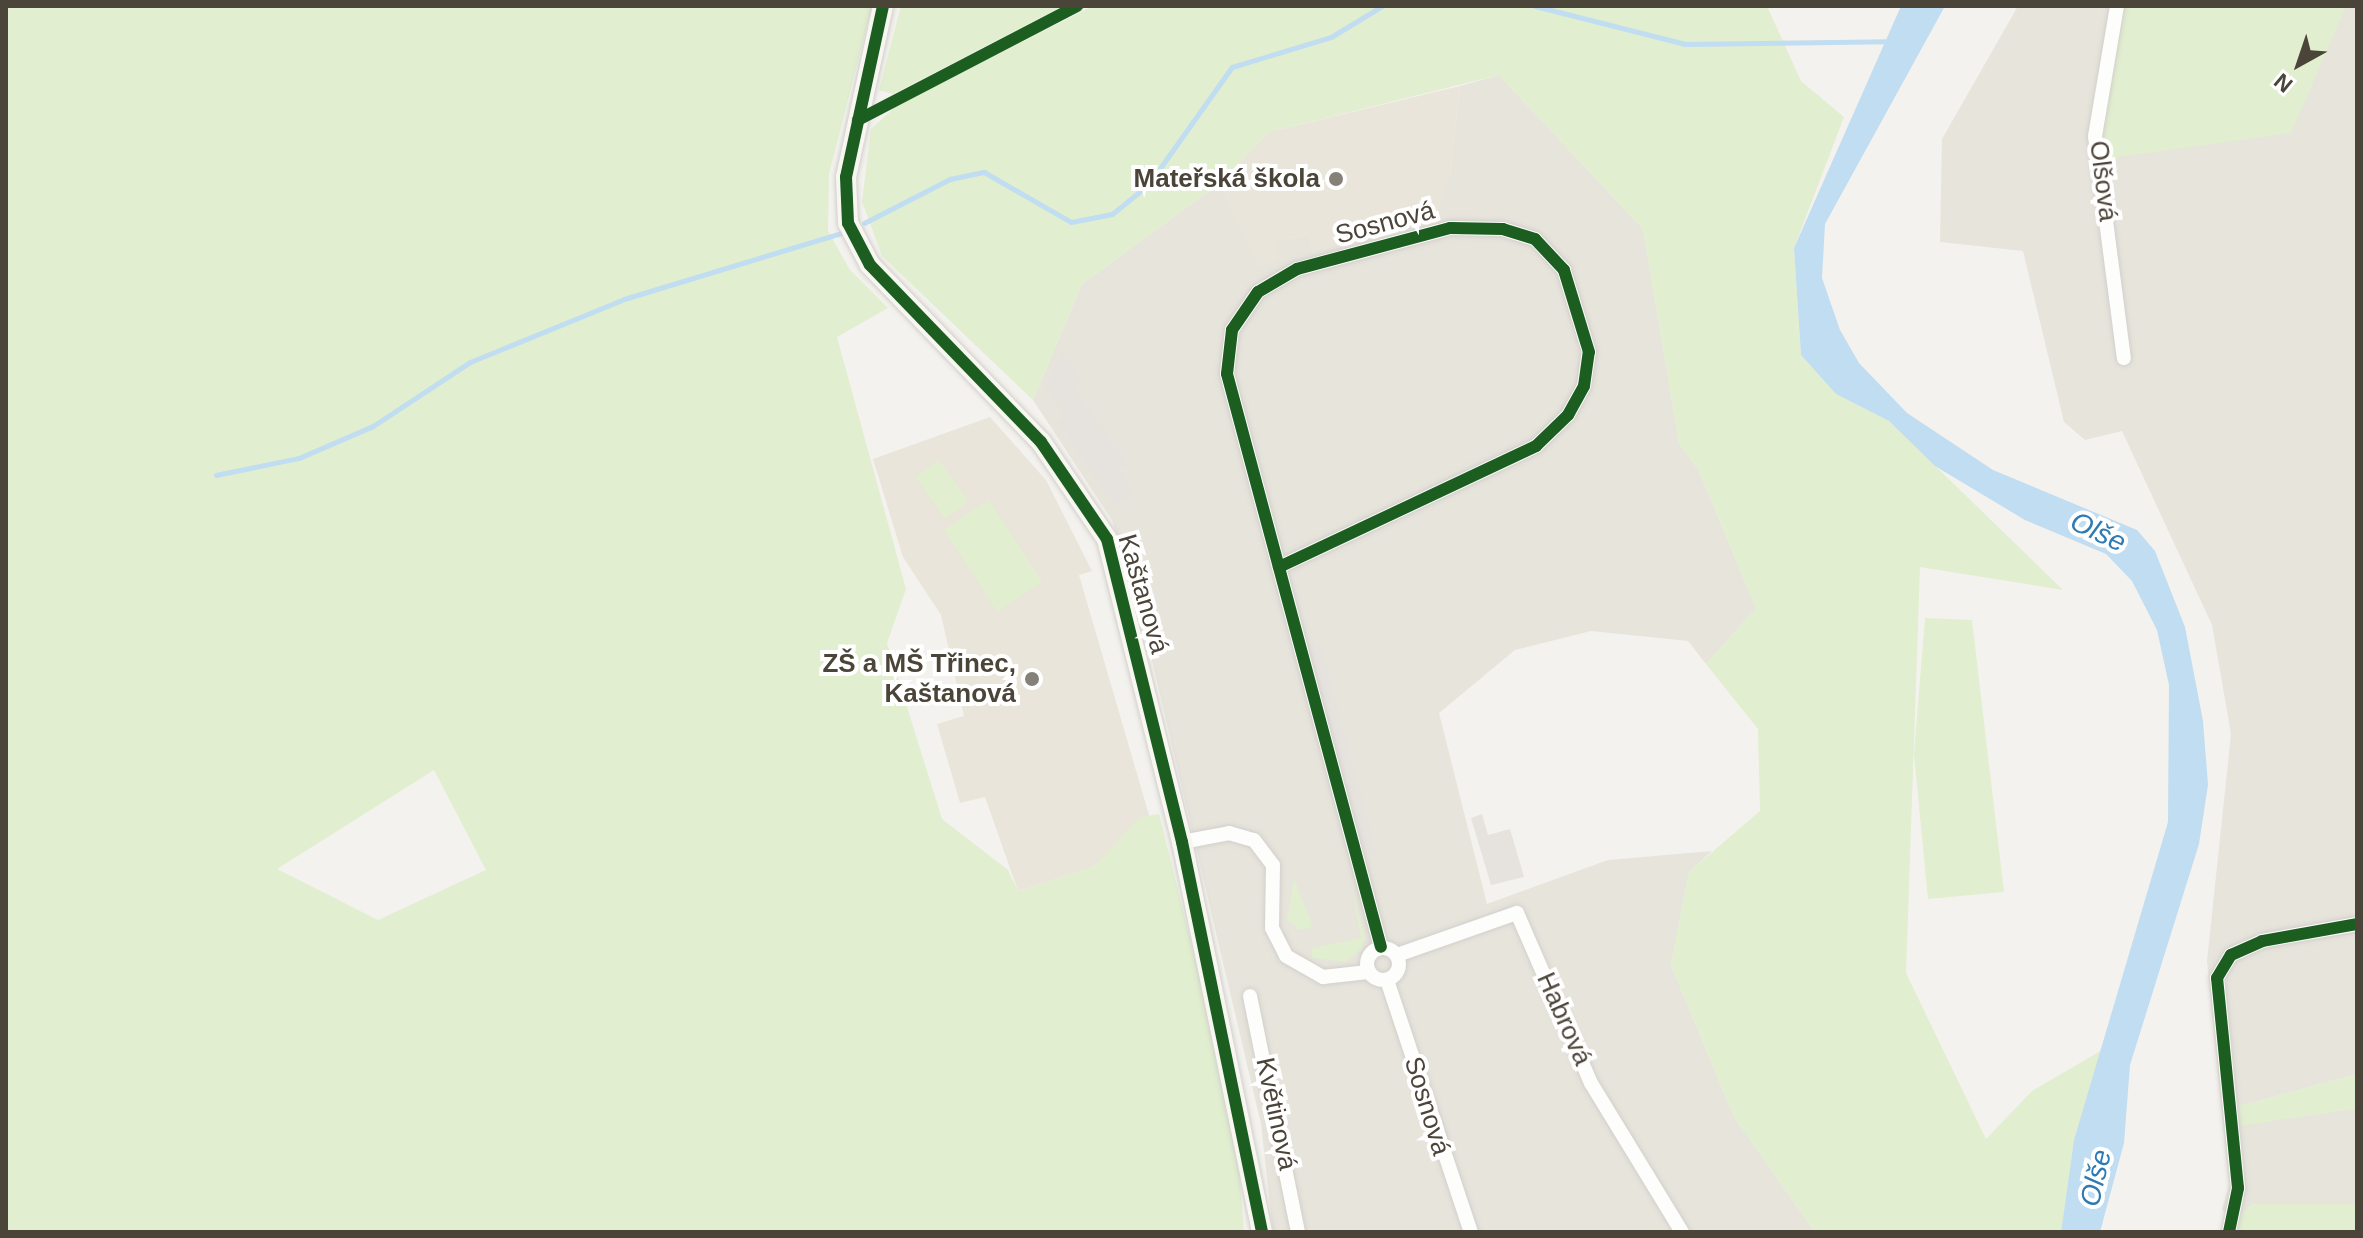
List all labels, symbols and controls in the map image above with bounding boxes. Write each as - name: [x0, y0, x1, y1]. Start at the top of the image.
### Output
- north arrow: [2259, 24, 2339, 104]
- text: N: [2269, 68, 2297, 97]
- street label: Olšová: [2083, 139, 2123, 223]
- place label: Mateřská škola: [1134, 163, 1320, 195]
- marker: Mateřská škola: [1327, 170, 1345, 188]
- street label: Sosnová: [1332, 195, 1438, 251]
- water label: Olše: [2065, 505, 2131, 559]
- street label: Kaštanová: [1111, 531, 1175, 657]
- place label: ZŠ a MŠ Třinec, Kaštanová: [822, 648, 1016, 710]
- marker: ZŠ a MŠ Třinec, Kaštanová: [1023, 670, 1041, 688]
- street label: Habrová: [1530, 968, 1598, 1070]
- street label: Sosnová: [1397, 1053, 1457, 1159]
- street label: Květinová: [1249, 1055, 1303, 1173]
- water label: Olše: [2073, 1146, 2119, 1210]

